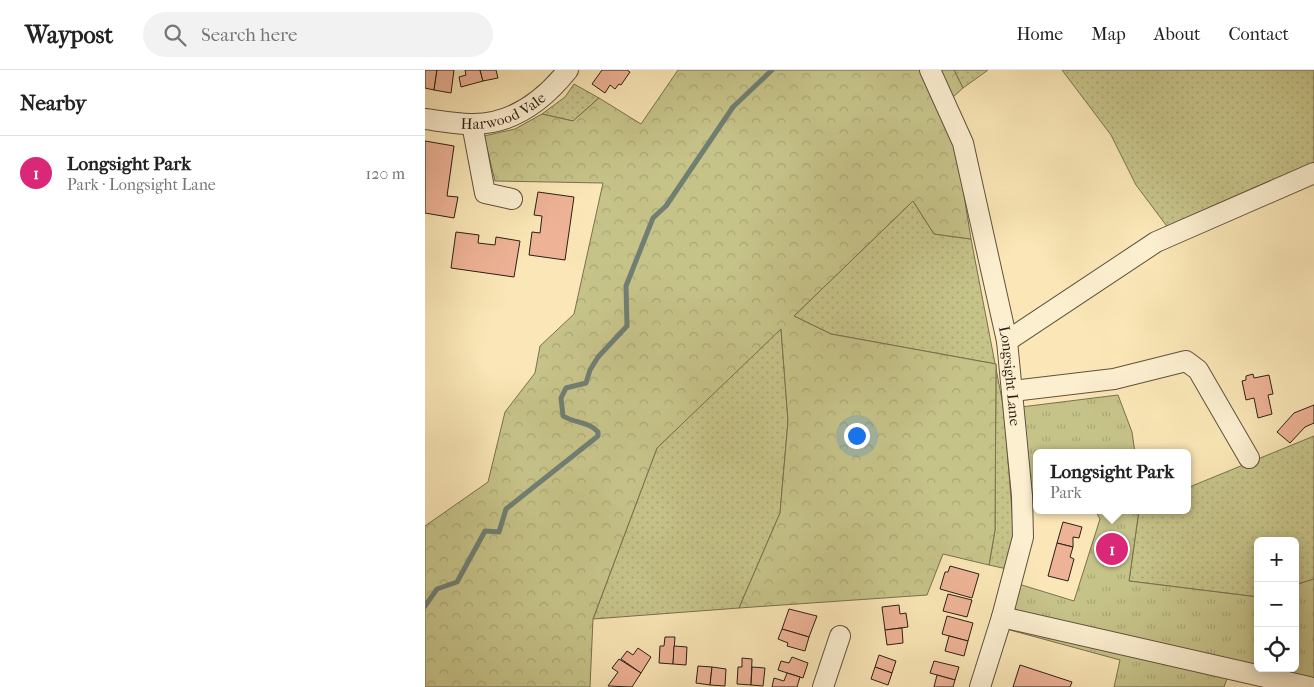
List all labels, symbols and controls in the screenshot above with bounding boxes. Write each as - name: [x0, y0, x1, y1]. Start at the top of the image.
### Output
- search box: [143, 12, 493, 57]
- text: Waypost: [25, 21, 113, 49]
- icon: search: [161, 21, 189, 49]
- text: Search here: [201, 24, 297, 46]
- text: Home: [1016, 24, 1063, 45]
- text: Map: [1091, 24, 1126, 45]
- text: About: [1154, 24, 1200, 45]
- text: Contact: [1228, 24, 1289, 45]
- street label: Harwood Vale: [460, 88, 550, 133]
- text: Nearby: [20, 91, 86, 115]
- text: Longsight Park: [67, 153, 191, 175]
- text: 1: [33, 164, 39, 183]
- text: 120 m: [366, 164, 405, 183]
- text: Park · Longsight Lane: [67, 175, 216, 194]
- street label: Longsight Lane: [995, 324, 1024, 427]
- your location: [844, 423, 870, 449]
- popup: [1033, 449, 1191, 514]
- text: Longsight Park: [1050, 461, 1174, 483]
- text: Park: [1050, 483, 1082, 502]
- pin: 1: [1096, 530, 1128, 568]
- map controls: [1254, 537, 1299, 672]
- button: +: [1254, 537, 1299, 582]
- button: −: [1254, 582, 1299, 627]
- button: locate: [1254, 627, 1299, 672]

